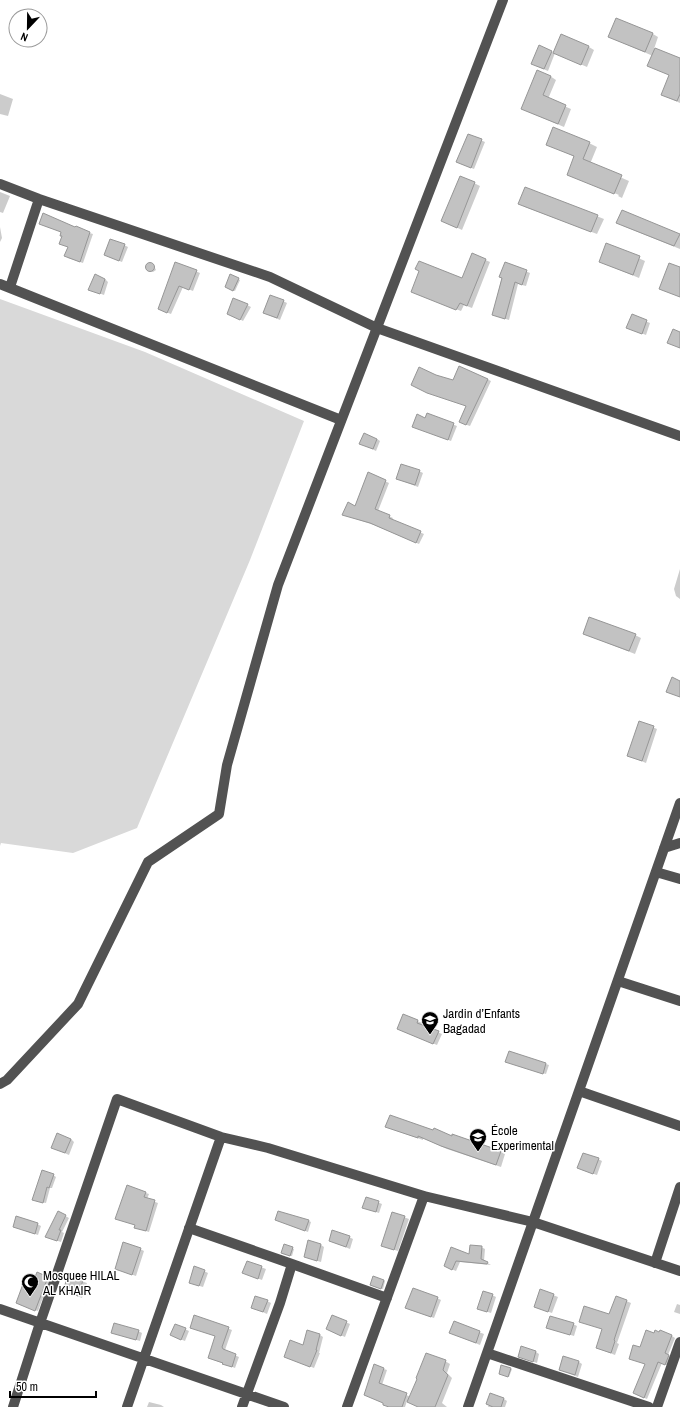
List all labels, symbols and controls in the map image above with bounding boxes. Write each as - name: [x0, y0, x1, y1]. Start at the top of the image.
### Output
- north arrow: [8, 8, 48, 48]
- text: N: [19, 30, 30, 45]
- place label: Jardin d’Enfants Bagadad: [443, 1005, 520, 1037]
- school or university icon: Jardin d’Enfants Bagadad: [420, 1010, 440, 1035]
- place label: École Experimental: [491, 1122, 554, 1154]
- school or university icon: École Experimental: [468, 1127, 488, 1152]
- place label: Mosquee HILAL AL KHAIR: [42, 1267, 120, 1299]
- mosque icon: Mosquee HILAL AL KHAIR: [20, 1272, 40, 1297]
- scale bar: [10, 1373, 96, 1399]
- text: 50 m: [16, 1379, 38, 1395]

